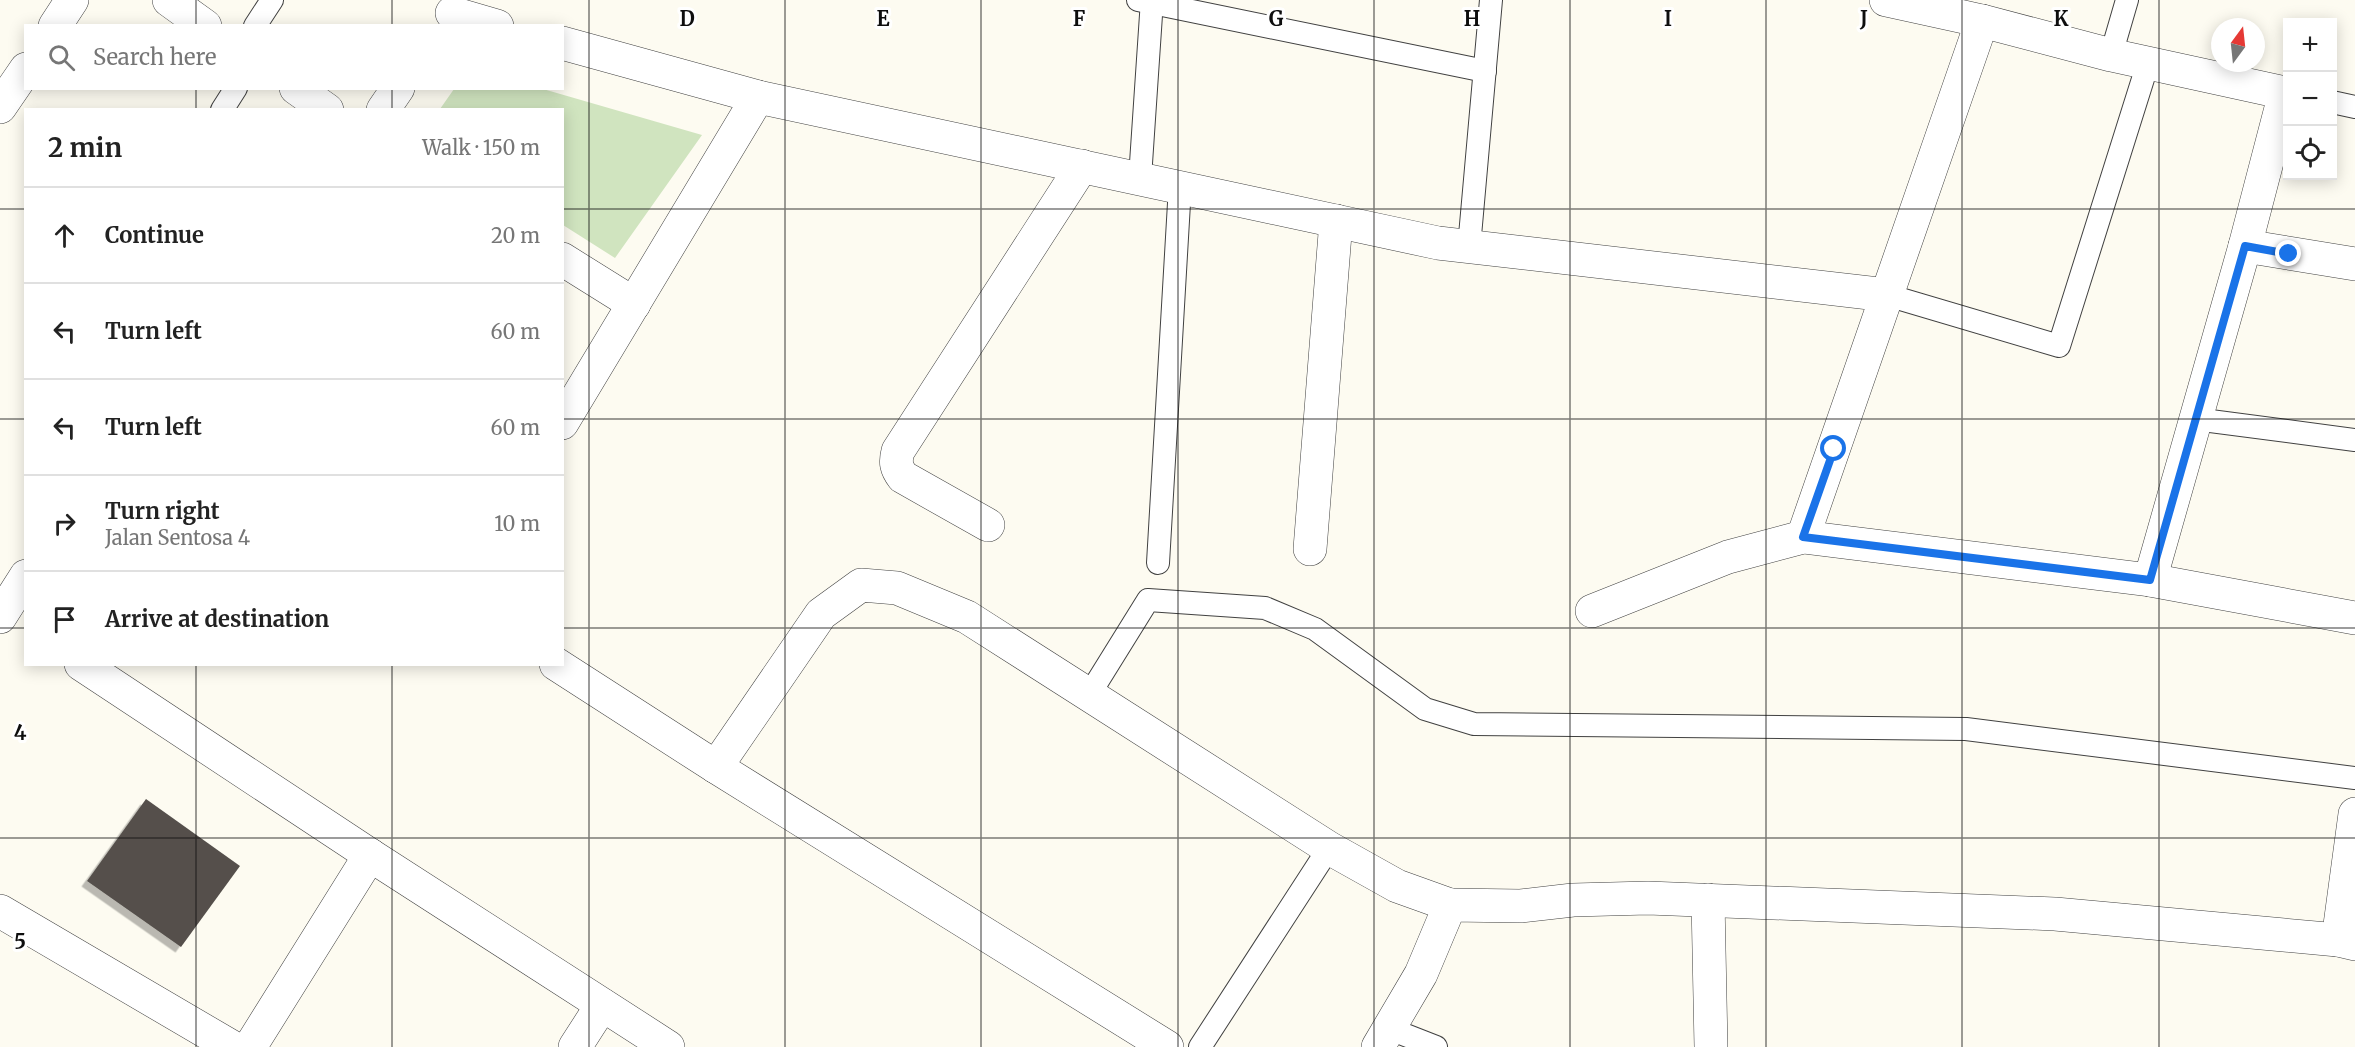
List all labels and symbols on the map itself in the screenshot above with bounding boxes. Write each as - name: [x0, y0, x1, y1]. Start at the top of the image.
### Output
- text: D: [679, 6, 695, 31]
- text: E: [876, 6, 890, 31]
- text: F: [1073, 6, 1086, 31]
- text: G: [1269, 6, 1284, 31]
- text: H: [1464, 6, 1480, 31]
- text: I: [1664, 6, 1672, 31]
- text: J: [1859, 6, 1868, 31]
- text: K: [2054, 6, 2069, 31]
- north arrow: [2211, 18, 2265, 72]
- route end: [2275, 240, 2301, 266]
- route start: [1820, 435, 1846, 461]
- text: 4: [14, 720, 27, 745]
- text: 5: [14, 929, 26, 954]

